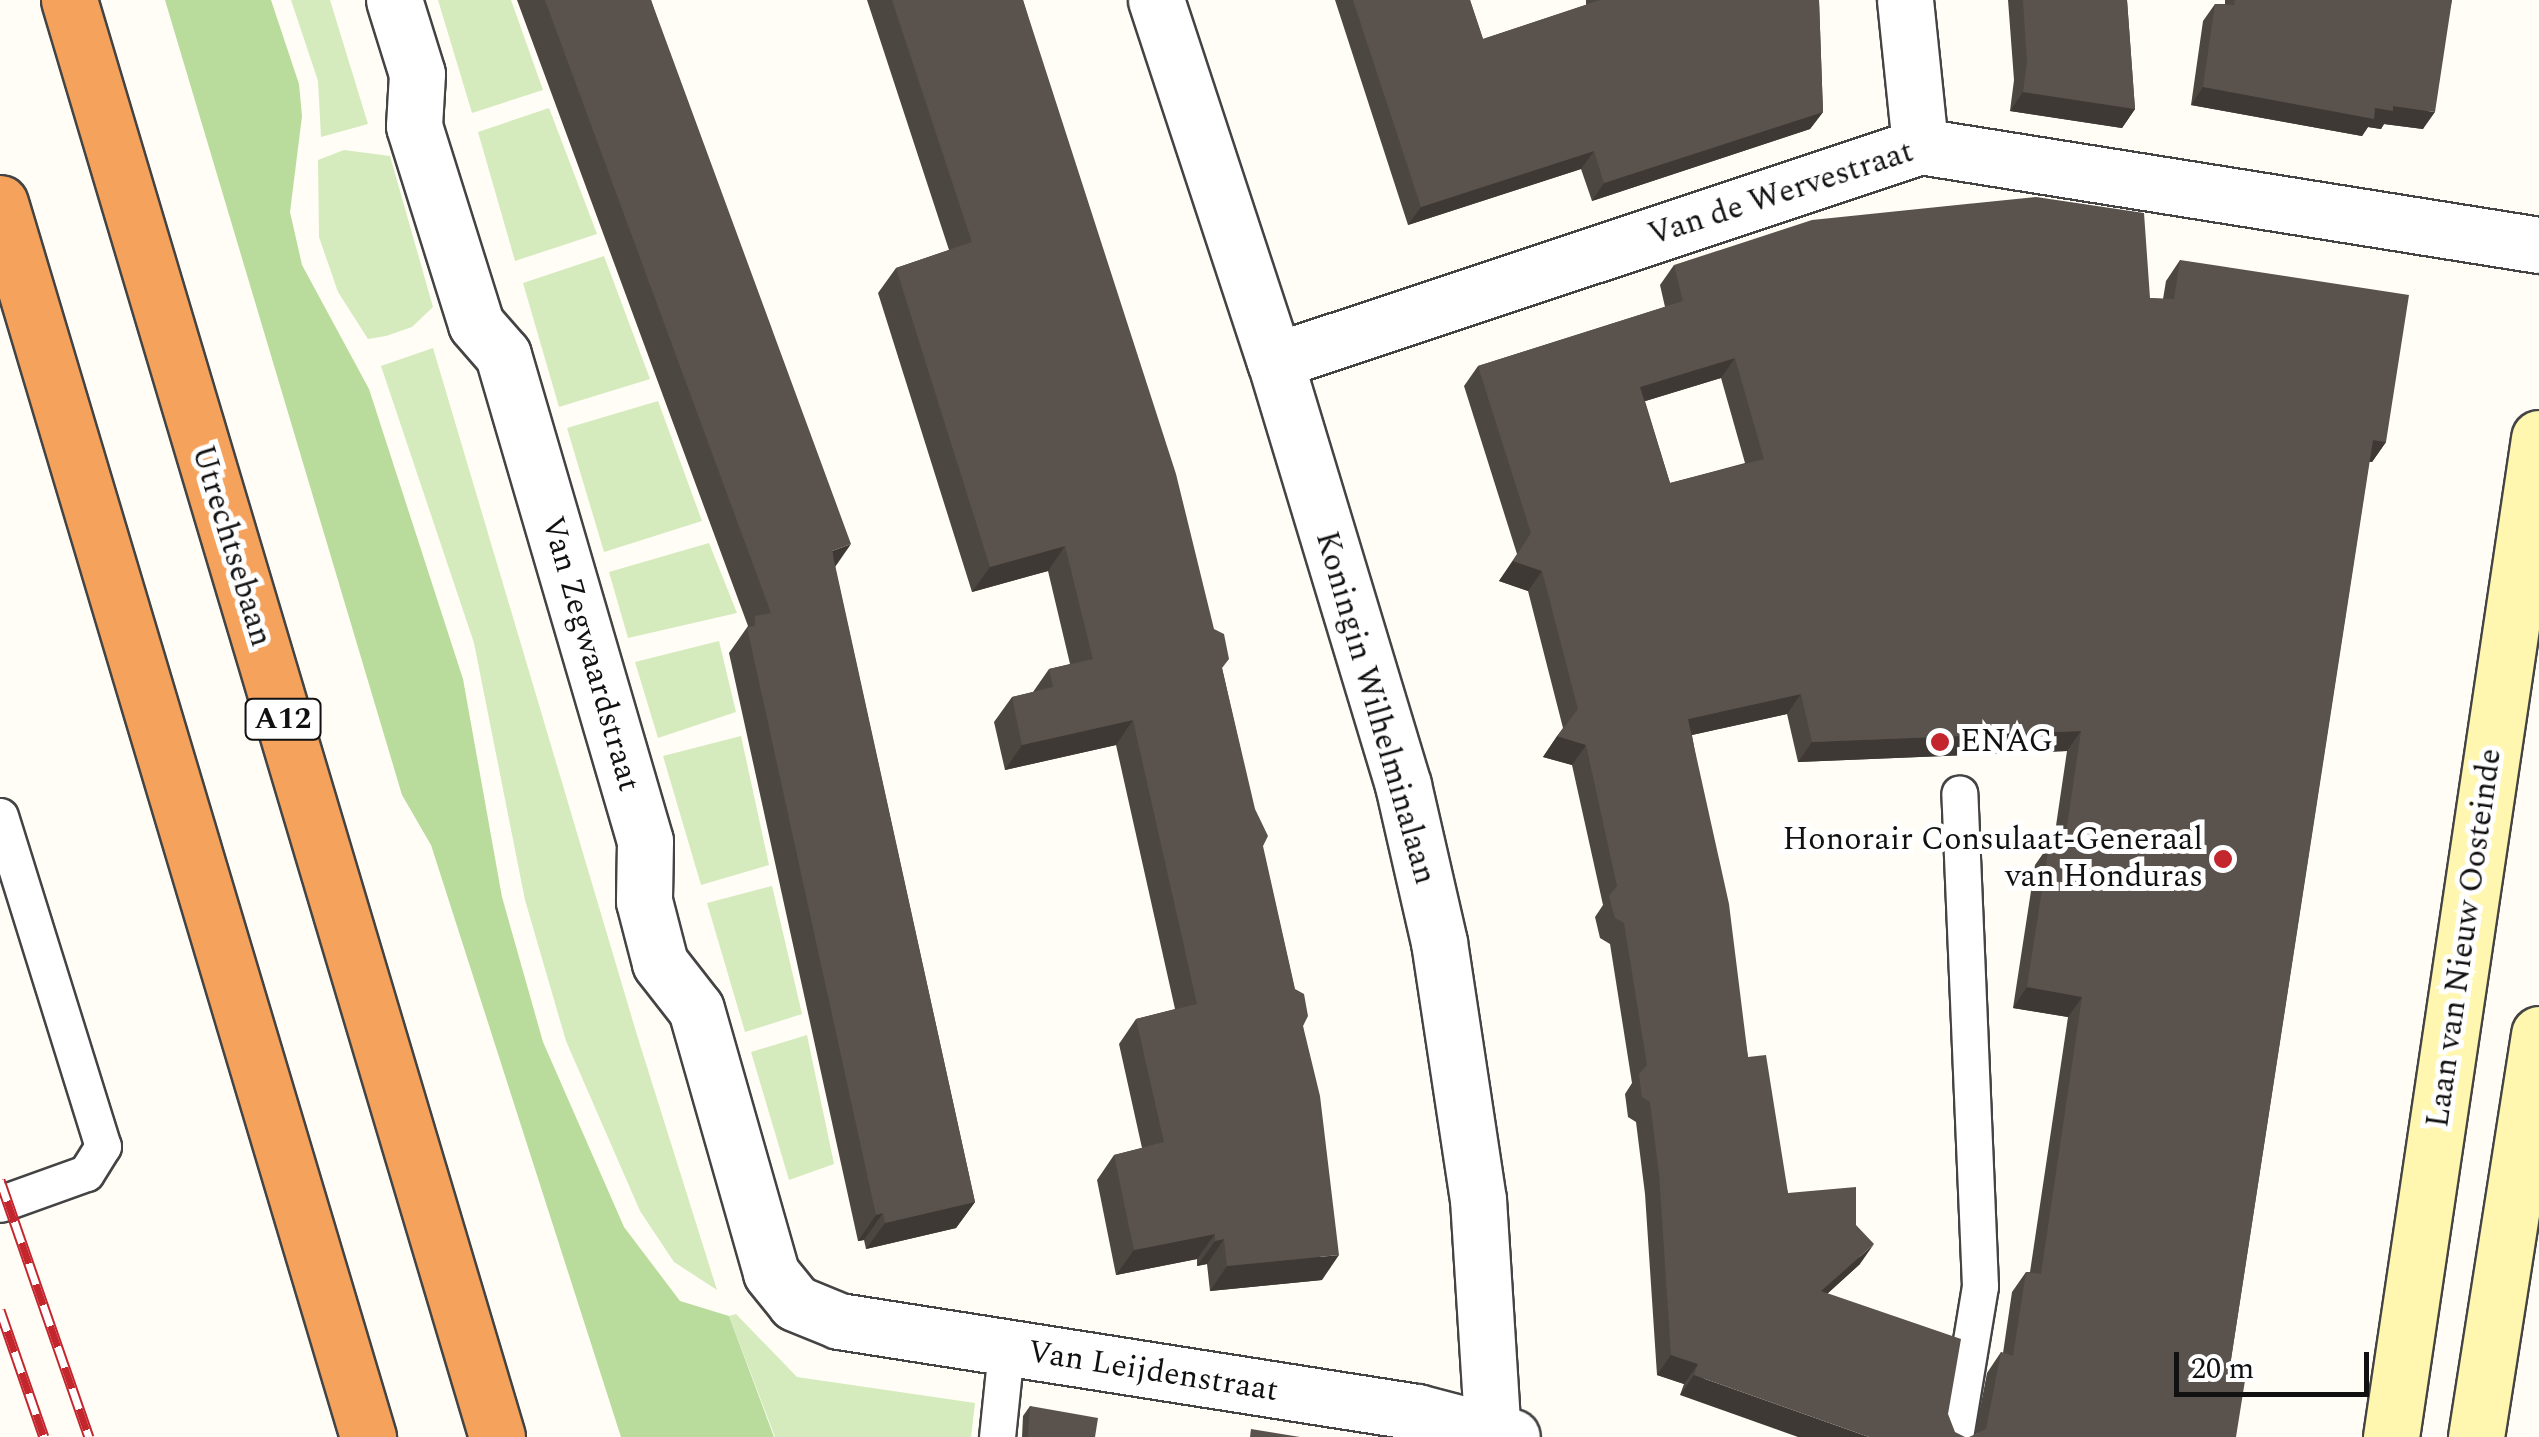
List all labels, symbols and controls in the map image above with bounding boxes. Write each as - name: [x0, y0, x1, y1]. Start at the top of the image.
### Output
- street label: Van de Wervestraat: [1644, 133, 1918, 255]
- street label: Utrechtsebaan: [182, 441, 280, 651]
- street label: Van Zegwaardstraat: [532, 512, 648, 796]
- street label: Koningin Wilhelminalaan: [1306, 527, 1444, 889]
- road number: A12: [243, 694, 323, 744]
- place label: ENAG: [1960, 723, 2053, 761]
- marker: ENAG: [1929, 731, 1951, 753]
- street label: Laan van Nieuw Oosteinde: [2419, 746, 2511, 1130]
- place label: Honorair Consulaat-Generaal van Honduras: [1782, 822, 2203, 897]
- marker: Honorair Consulaat-Generaal van Honduras: [2212, 848, 2234, 870]
- scale bar: [2179, 1332, 2374, 1394]
- street label: Van Leijdenstraat: [1025, 1333, 1281, 1411]
- text: 20 m: [2191, 1346, 2254, 1392]

